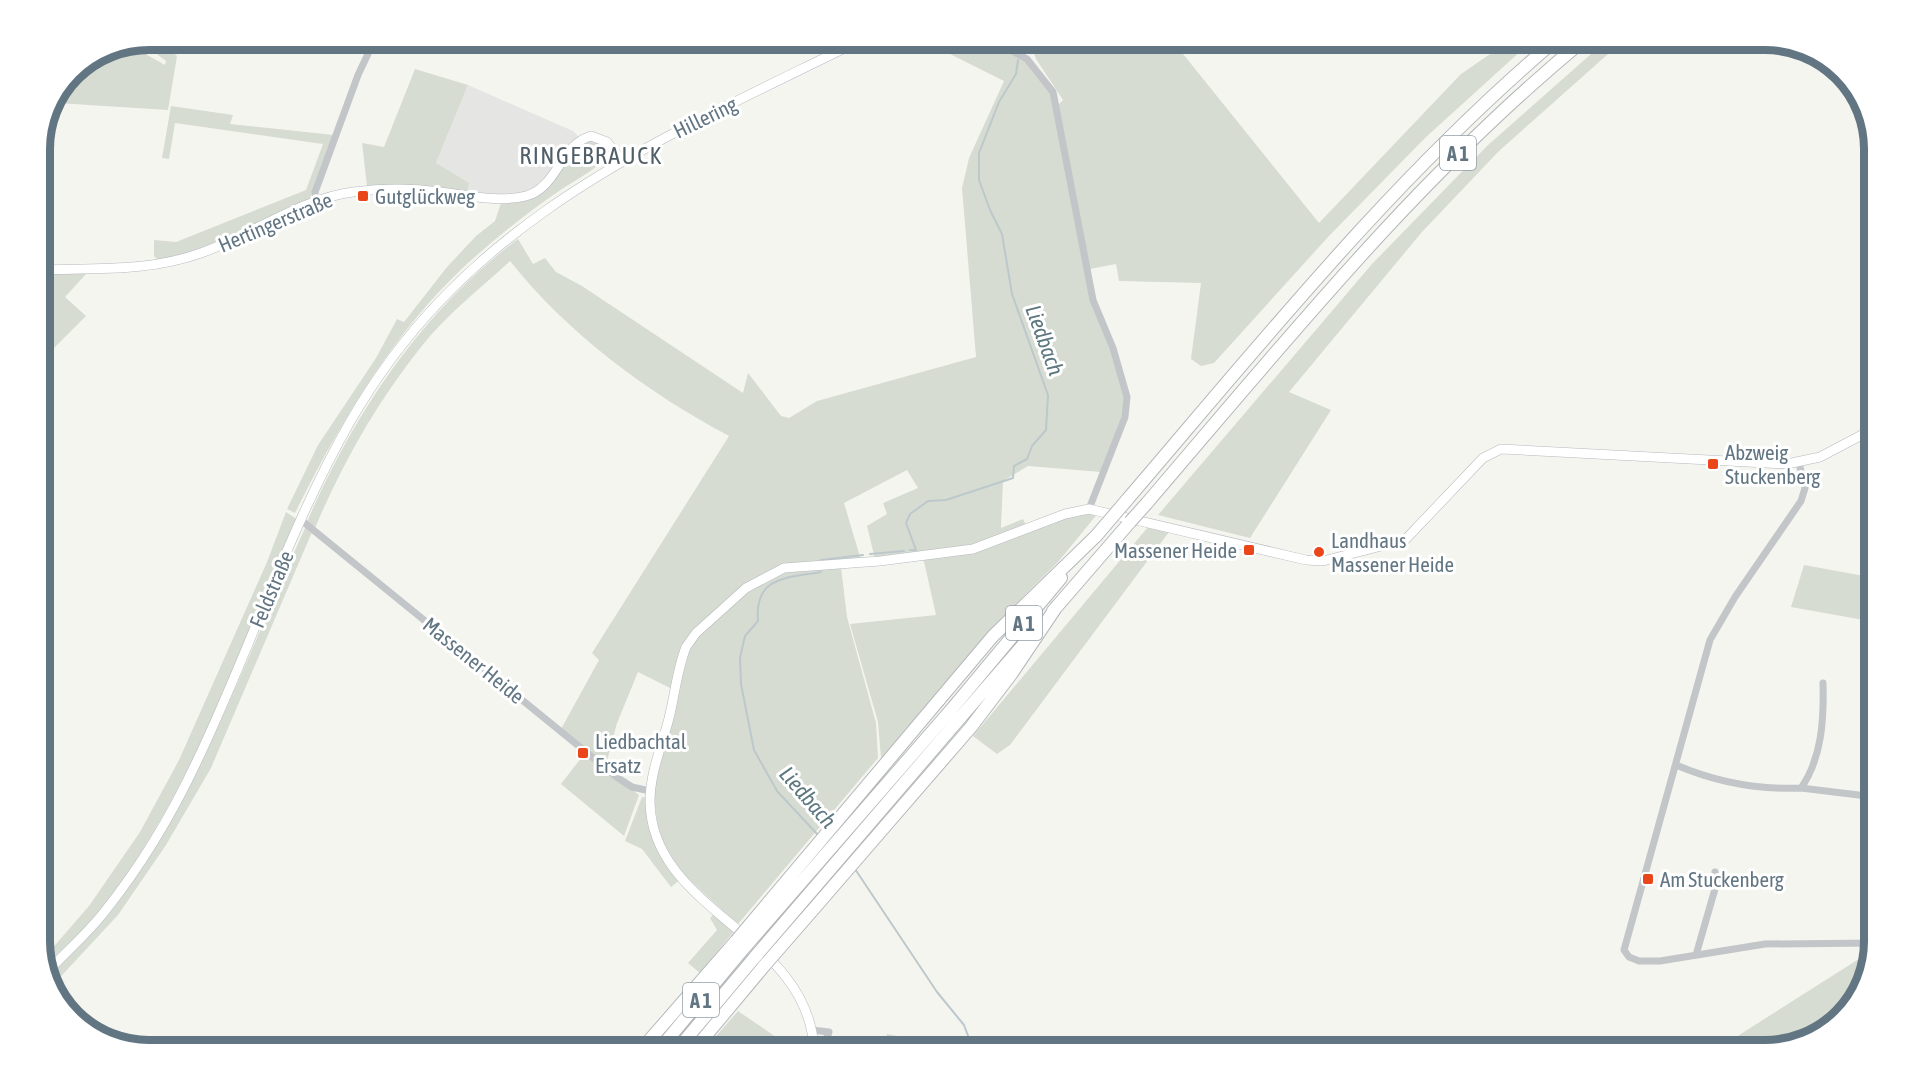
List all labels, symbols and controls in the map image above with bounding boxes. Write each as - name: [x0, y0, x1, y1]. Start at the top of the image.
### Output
- street label: Hillering: [669, 91, 741, 143]
- road number: A 1: [1440, 136, 1476, 170]
- district label: RINGEBRAUCK: [519, 142, 663, 169]
- place label: Gutglückweg: [375, 184, 475, 208]
- street label: Hertingerstraße: [214, 187, 336, 257]
- marker: Gutglückweg: [356, 189, 370, 203]
- water label: Liedbach: [1020, 301, 1070, 379]
- place label: Abzweig Stuckenberg: [1725, 440, 1820, 488]
- marker: Abzweig Stuckenberg: [1706, 457, 1720, 471]
- place label: Landhaus Massener Heide: [1331, 528, 1454, 576]
- place label: Massener Heide: [1114, 538, 1237, 562]
- marker: Massener Heide: [1242, 543, 1256, 557]
- marker: Landhaus Massener Heide: [1312, 545, 1326, 559]
- street label: Feldstraße: [244, 547, 298, 631]
- road number: A 1: [1006, 606, 1042, 640]
- street label: Massener Heide: [419, 612, 529, 708]
- place label: Liedbachtal Ersatz: [595, 729, 687, 777]
- marker: Liedbachtal Ersatz: [576, 746, 590, 760]
- water label: Liedbach: [774, 761, 842, 833]
- place label: Am Stuckenberg: [1660, 867, 1784, 891]
- marker: Am Stuckenberg: [1641, 872, 1655, 886]
- road number: A 1: [683, 983, 719, 1017]

